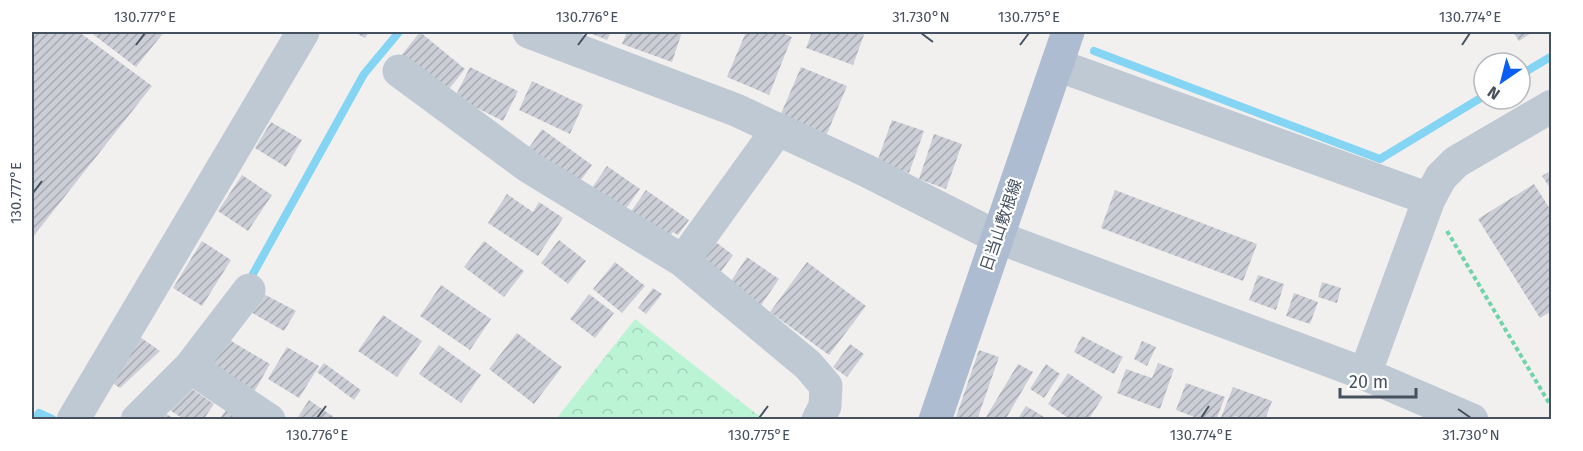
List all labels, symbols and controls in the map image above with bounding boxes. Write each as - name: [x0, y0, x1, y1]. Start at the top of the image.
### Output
- text: 130.777°E: [114, 8, 176, 26]
- text: 130.776°E: [556, 8, 618, 26]
- text: 31.730°N: [892, 8, 950, 26]
- text: 130.775°E: [998, 8, 1060, 26]
- text: 130.774°E: [1439, 8, 1501, 26]
- north arrow: [1472, 51, 1532, 111]
- text: N: [1484, 82, 1503, 104]
- text: 130.777°E: [7, 162, 25, 224]
- street label: 日当山敷根線: [976, 177, 1026, 273]
- scale bar: [1340, 361, 1416, 399]
- text: 20 m: [1349, 371, 1388, 393]
- text: 130.776°E: [286, 426, 348, 444]
- text: 130.775°E: [728, 426, 790, 444]
- text: 130.774°E: [1170, 426, 1232, 444]
- text: 31.730°N: [1442, 426, 1500, 444]

